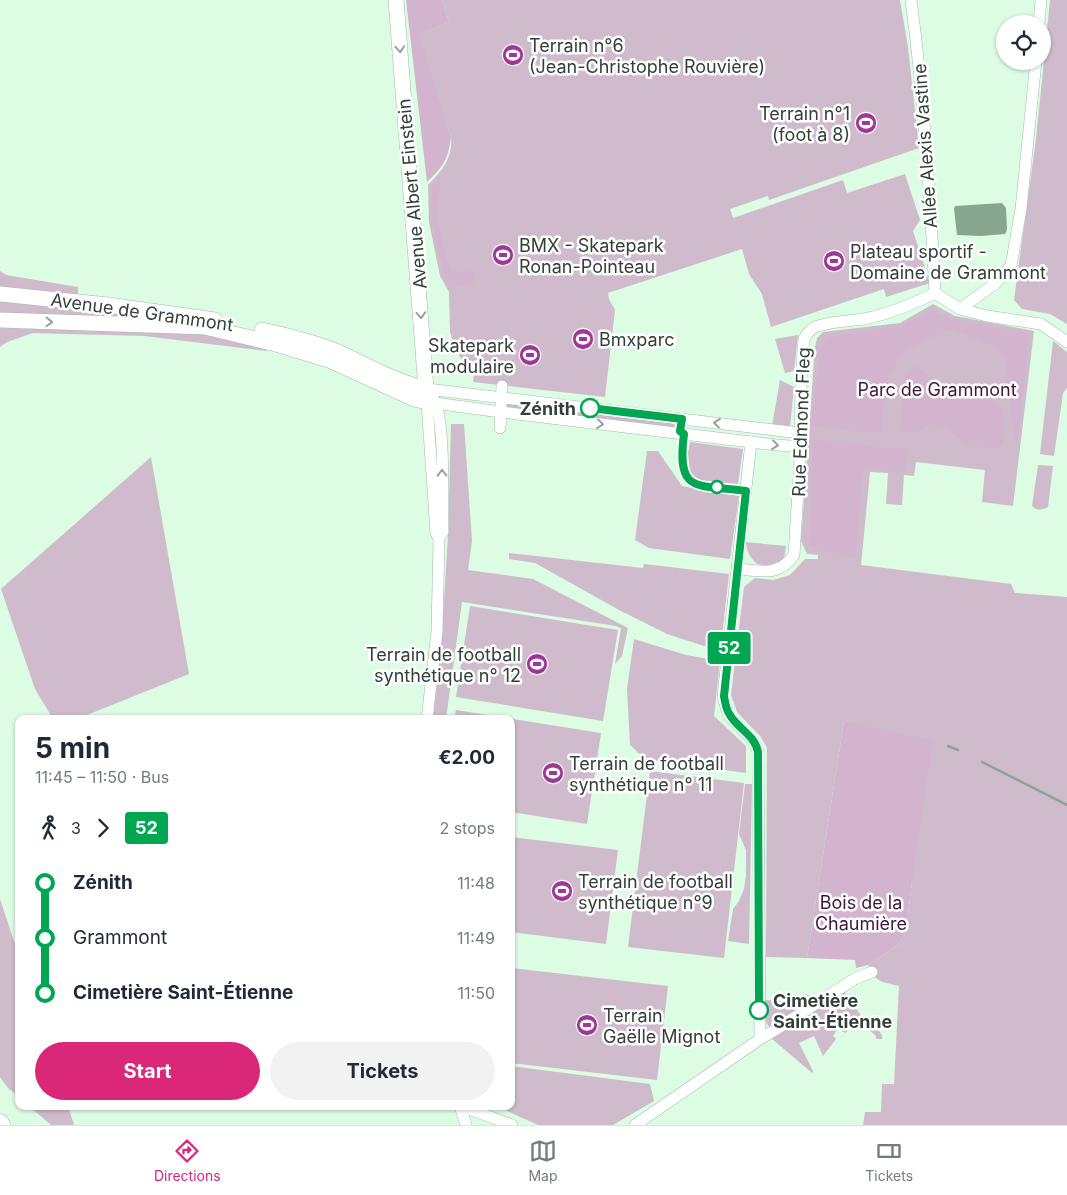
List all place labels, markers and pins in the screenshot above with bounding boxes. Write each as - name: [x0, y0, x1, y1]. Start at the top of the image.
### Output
- place label: Terrain n°6 (Jean-Christophe Rouvière): [529, 35, 765, 77]
- sports icon: Terrain n°6 (Jean-Christophe Rouvière): [501, 43, 525, 67]
- place label: Terrain n°1 (foot à 8): [759, 103, 850, 145]
- sports icon: Terrain n°1 (foot à 8): [854, 111, 878, 135]
- place label: BMX - Skatepark Ronan-Pointeau: [519, 235, 664, 277]
- place label: Plateau sportif - Domaine de Grammont: [850, 241, 1046, 283]
- sports icon: BMX - Skatepark Ronan-Pointeau: [491, 243, 515, 267]
- sports icon: Plateau sportif - Domaine de Grammont: [822, 249, 846, 273]
- sports icon: Bmxparc: [571, 327, 595, 351]
- place label: Bmxparc: [599, 329, 674, 350]
- place label: Skatepark modulaire: [428, 335, 514, 377]
- sports icon: Skatepark modulaire: [518, 343, 542, 367]
- place label: Zénith: [519, 398, 576, 419]
- marker: Zénith: [580, 398, 600, 418]
- unlabelled marker: [710, 480, 724, 494]
- place label: Terrain de football synthétique n° 12: [366, 644, 521, 686]
- sports icon: Terrain de football synthétique n° 12: [525, 652, 549, 676]
- place label: Terrain de football synthétique n° 11: [569, 753, 724, 795]
- sports icon: Terrain de football synthétique n° 11: [541, 761, 565, 785]
- place label: Terrain de football synthétique n°9: [578, 871, 733, 913]
- sports icon: Terrain de football synthétique n°9: [550, 879, 574, 903]
- place label: Cimetière Saint-Étienne: [773, 990, 893, 1032]
- marker: Cimetière Saint-Étienne: [749, 1000, 769, 1020]
- place label: Terrain Gaëlle Mignot: [603, 1005, 720, 1047]
- sports icon: Terrain Gaëlle Mignot: [575, 1013, 599, 1037]

